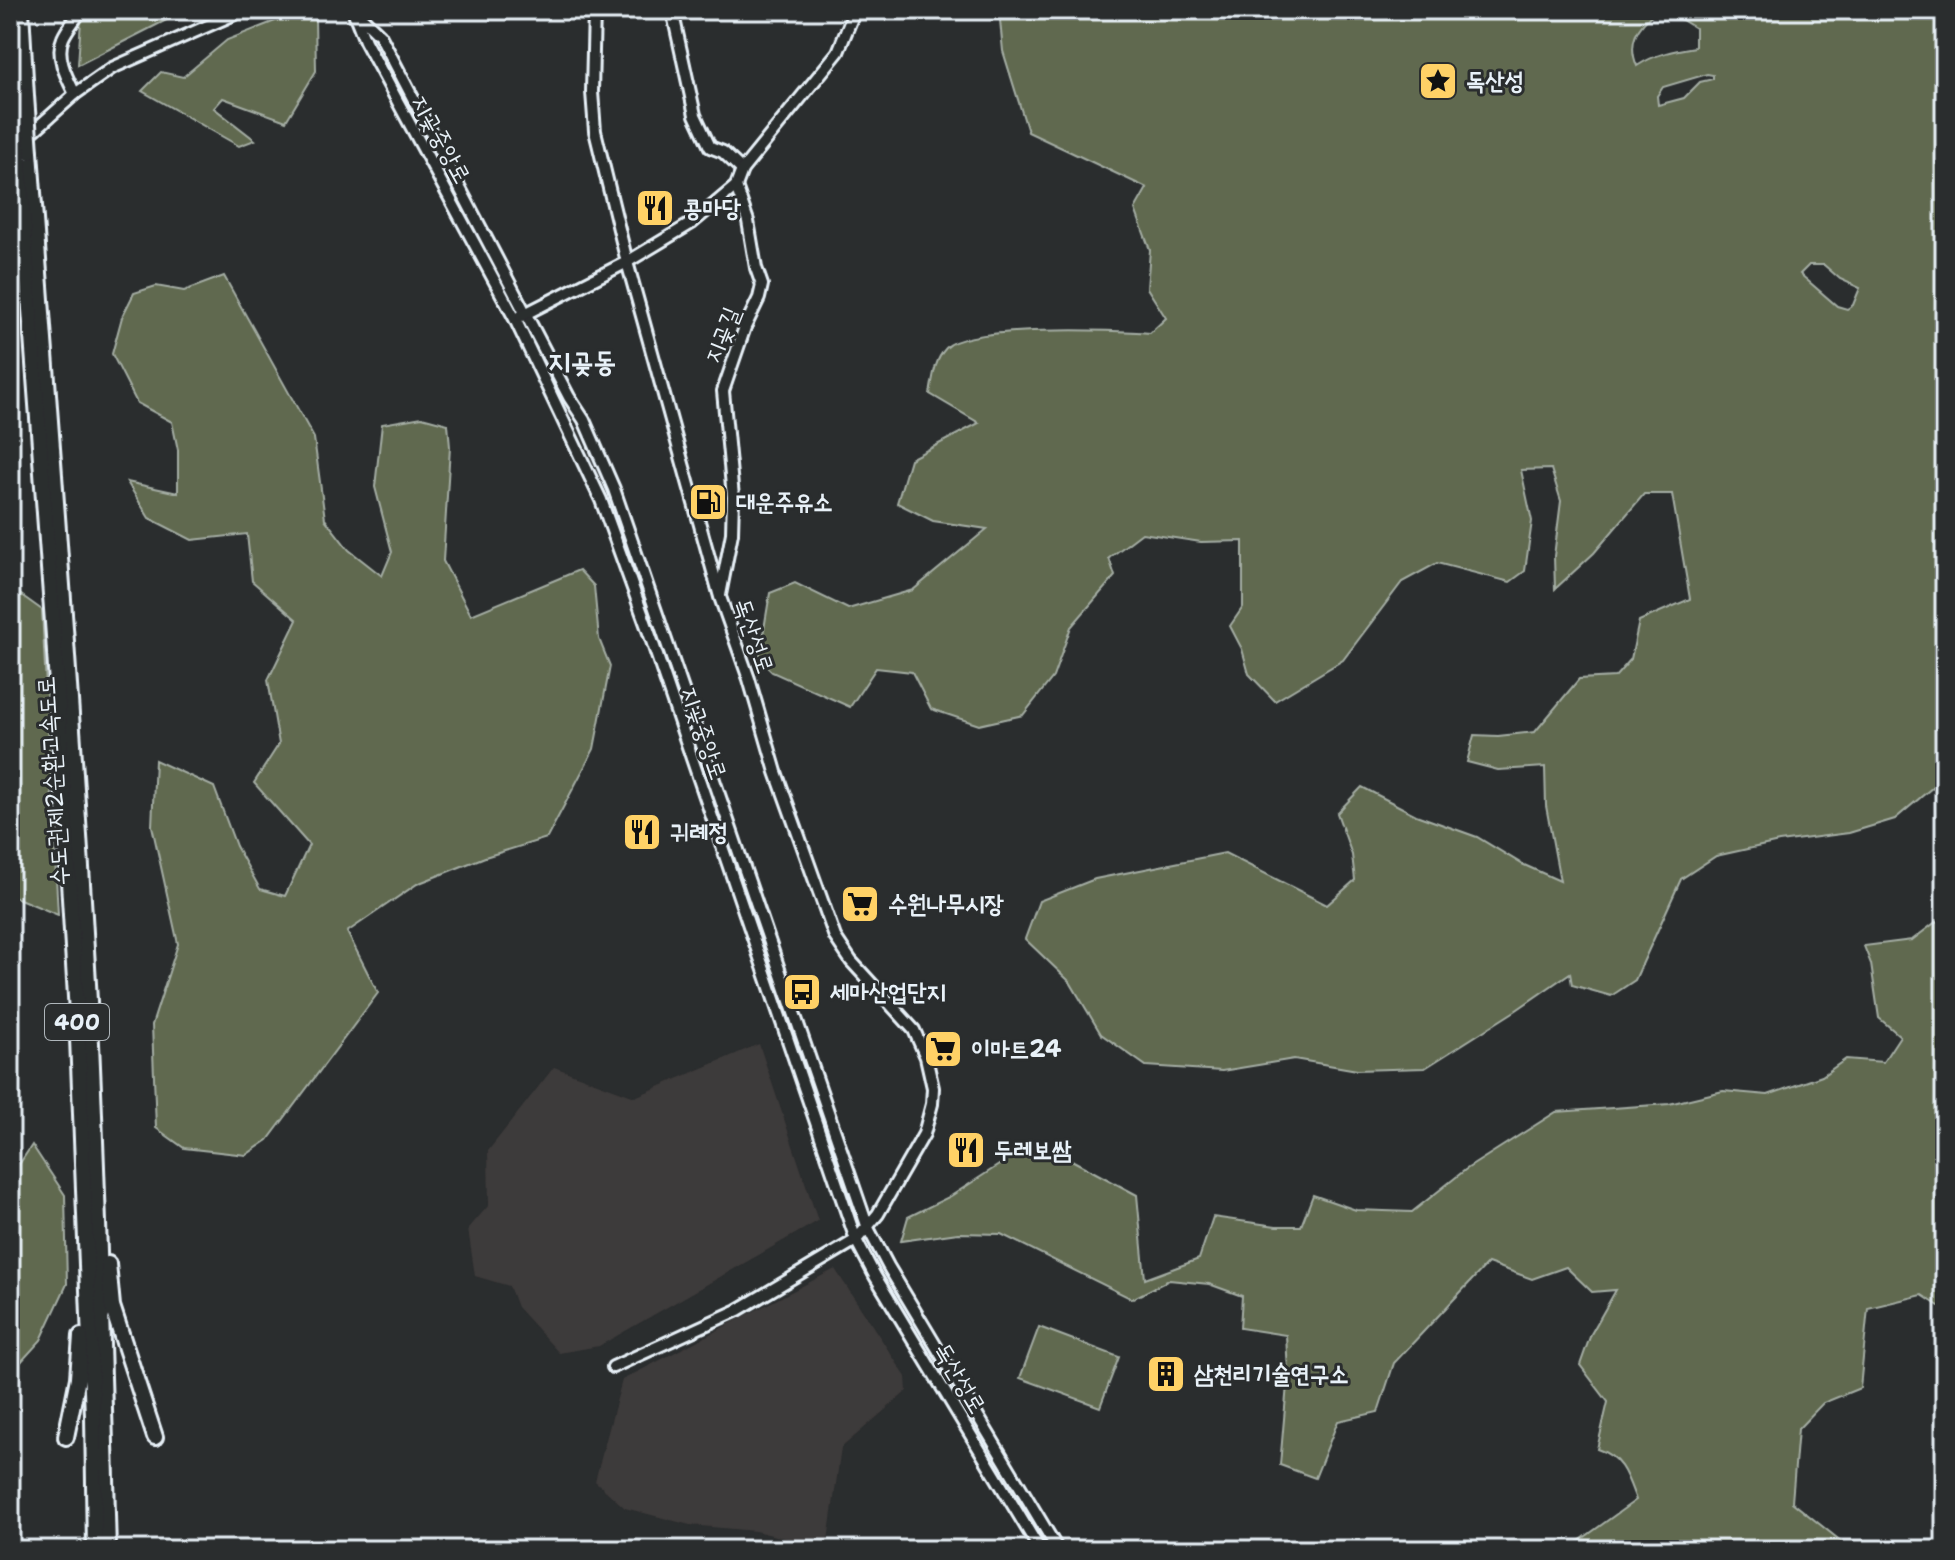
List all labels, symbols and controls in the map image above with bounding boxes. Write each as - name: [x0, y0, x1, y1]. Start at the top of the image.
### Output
- place icon: 독산성: [1417, 60, 1459, 102]
- place label: 독산성: [1466, 65, 1524, 97]
- street label: 지곶중앙로: [404, 89, 478, 189]
- restaurant icon: 콩마당: [634, 187, 676, 229]
- place label: 콩마당: [683, 192, 742, 224]
- street label: 지곶길: [696, 302, 748, 368]
- district label: 지곶동: [548, 342, 616, 380]
- fuel station icon: 대운주유소: [687, 481, 729, 523]
- place label: 대운주유소: [736, 486, 833, 518]
- street label: 독산성로: [726, 594, 782, 678]
- street label: 수도권제2순환고속도로: [30, 675, 76, 887]
- street label: 지곶중앙로: [673, 682, 735, 784]
- restaurant icon: 귀례정: [621, 811, 663, 853]
- place label: 귀례정: [670, 816, 728, 848]
- supermarket icon: 수원나무시장: [839, 883, 881, 925]
- place label: 수원나무시장: [888, 888, 1005, 920]
- bus stop icon: 세마산업단지: [781, 971, 823, 1013]
- place label: 세마산업단지: [829, 976, 946, 1008]
- road number: 400: [45, 1004, 109, 1040]
- supermarket icon: 이마트24: [922, 1028, 964, 1070]
- place label: 이마트24: [971, 1033, 1062, 1065]
- restaurant icon: 두레보쌈: [945, 1129, 987, 1171]
- place label: 두레보쌈: [994, 1134, 1072, 1166]
- street label: 독산성로: [926, 1337, 994, 1419]
- building icon: 삼천리기술연구소: [1145, 1353, 1187, 1395]
- place label: 삼천리기술연구소: [1194, 1358, 1349, 1390]

